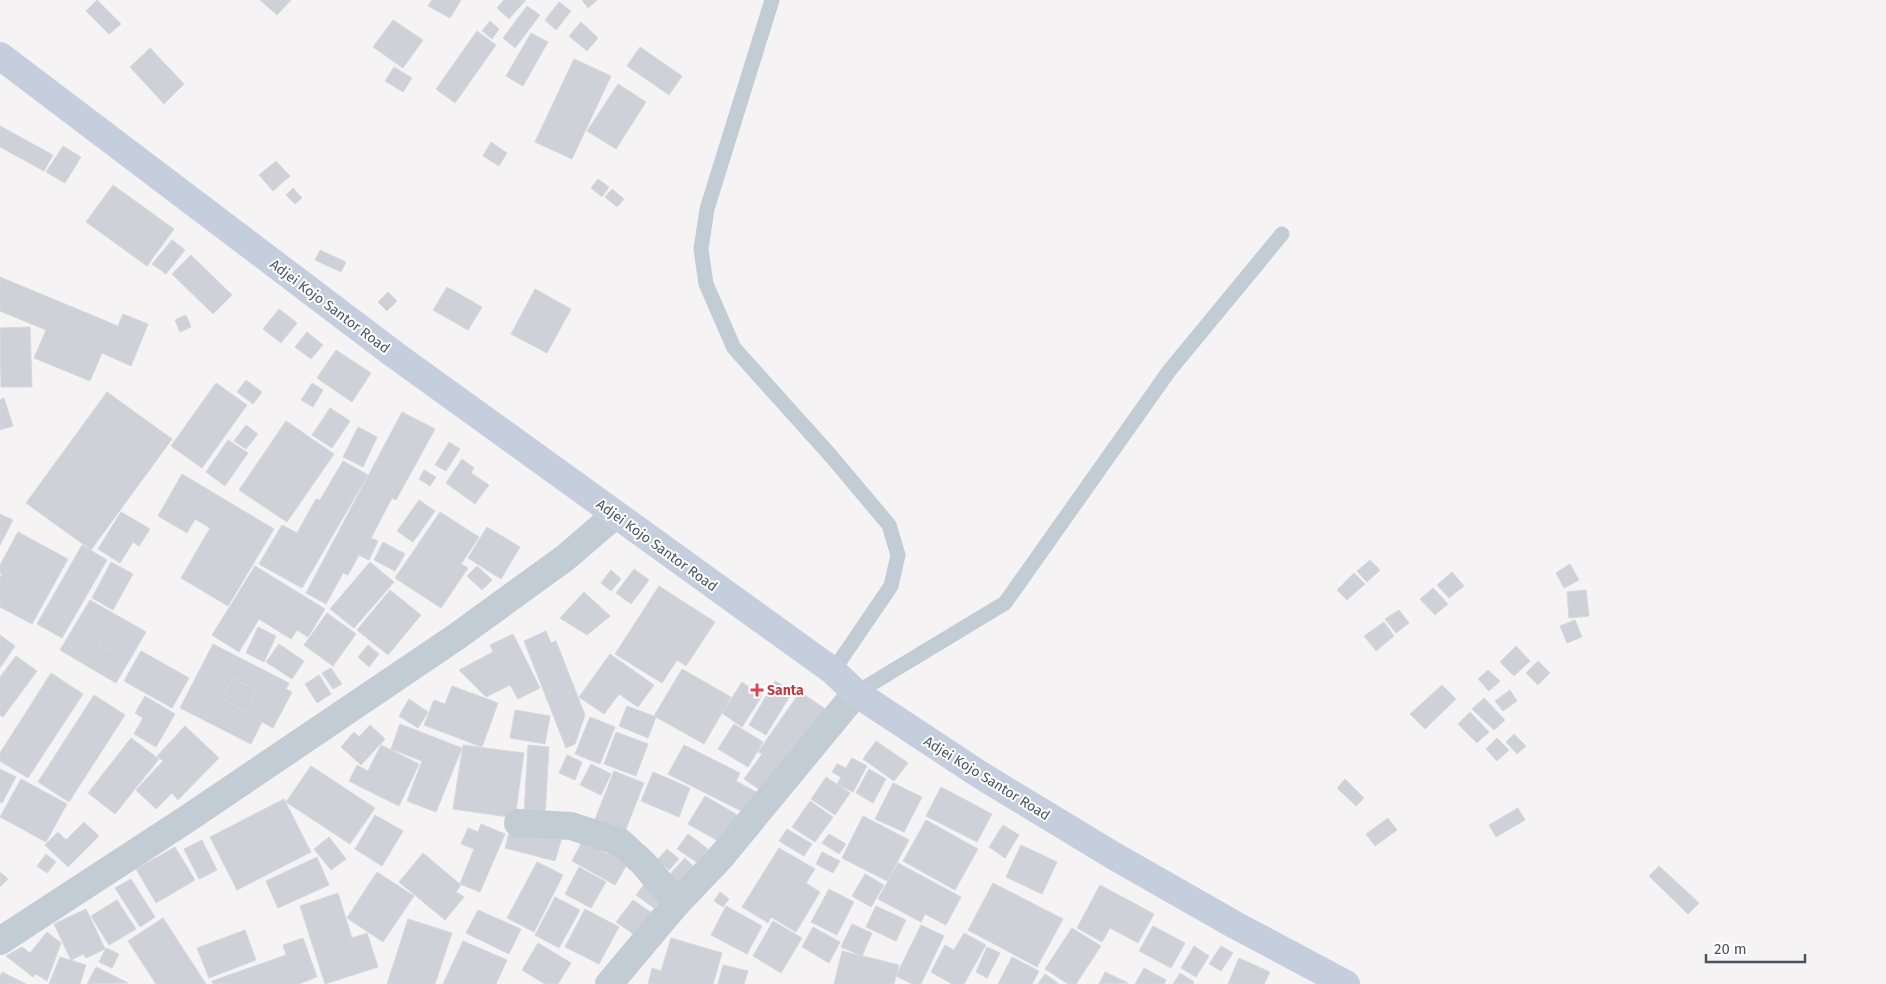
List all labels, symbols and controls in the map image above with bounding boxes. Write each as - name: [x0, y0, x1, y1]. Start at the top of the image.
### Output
- street label: Adjei Kojo Santor Road: [266, 256, 393, 357]
- street label: Adjei Kojo Santor Road: [593, 496, 721, 595]
- place label: Santa: [767, 682, 804, 699]
- marker: Santa: [751, 684, 763, 696]
- street label: Adjei Kojo Santor Road: [921, 733, 1053, 824]
- scale bar: [1706, 932, 1805, 964]
- text: 20 m: [1714, 940, 1747, 958]

